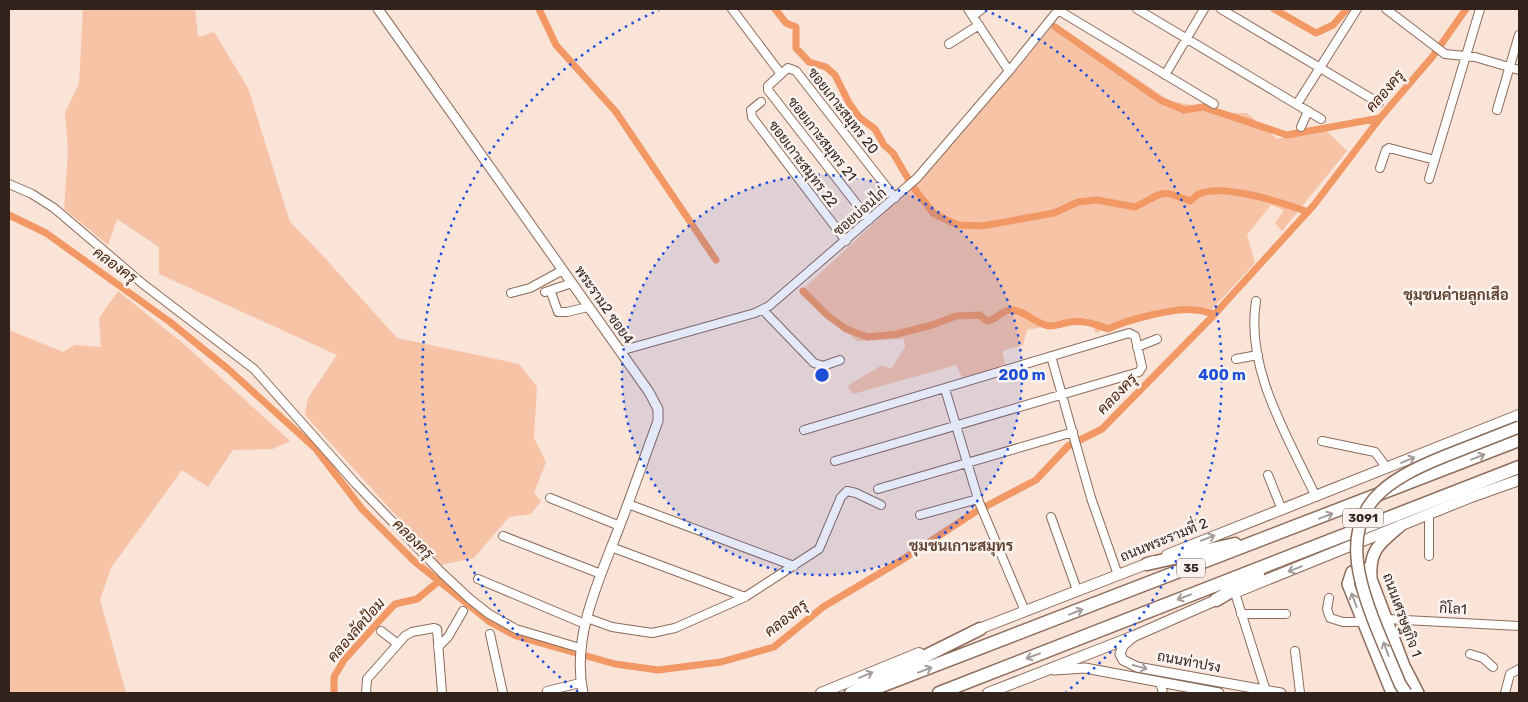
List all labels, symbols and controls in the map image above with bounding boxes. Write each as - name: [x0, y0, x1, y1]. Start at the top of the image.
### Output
- street label: ซอยเกาะสมุทร 20: [803, 64, 882, 158]
- water label: คลองครุ: [1362, 66, 1410, 117]
- street label: ซอยเกาะสมุทร 21: [783, 94, 860, 185]
- street label: ซอยเกาะสมุทร 22: [764, 117, 841, 211]
- street label: ซอยบ่อนไก่: [830, 184, 890, 240]
- water label: คลองครุ: [88, 243, 141, 289]
- street label: พระราม2 ซอย4: [571, 263, 637, 348]
- district label: ชุมชนค่ายลูกเสือ: [1403, 285, 1509, 306]
- centre of rings: [813, 366, 831, 384]
- text: 200 m: [998, 366, 1046, 384]
- text: 400 m: [1198, 366, 1246, 384]
- water label: คลองครุ: [1093, 369, 1143, 420]
- one-way arrow: [1469, 452, 1485, 461]
- one-way arrow: [1401, 454, 1416, 463]
- road number: 3091: [1343, 508, 1383, 528]
- street label: ถนนพระรามที่ 2: [1116, 511, 1210, 565]
- one-way arrow: [1318, 511, 1333, 520]
- water label: คลองครุ: [387, 515, 438, 565]
- one-way arrow: [1200, 533, 1216, 542]
- district label: ชุมชนเกาะสมุทร: [909, 537, 1014, 557]
- road number: 35: [1177, 558, 1205, 578]
- one-way arrow: [1288, 564, 1303, 574]
- street label: ถนนเศรษฐกิจ 1: [1379, 571, 1425, 659]
- one-way arrow: [1348, 592, 1357, 607]
- one-way arrow: [1177, 593, 1192, 602]
- water label: คลองลัดป้อม: [323, 594, 389, 666]
- water label: คลองครุ: [761, 595, 813, 642]
- street label: กิโล1: [1439, 600, 1467, 618]
- one-way arrow: [1068, 607, 1084, 616]
- one-way arrow: [1381, 642, 1390, 657]
- street label: ถนนท่าปรง: [1156, 648, 1222, 676]
- one-way arrow: [1025, 653, 1040, 662]
- one-way arrow: [1132, 663, 1148, 672]
- one-way arrow: [916, 665, 932, 674]
- one-way arrow: [858, 670, 873, 679]

